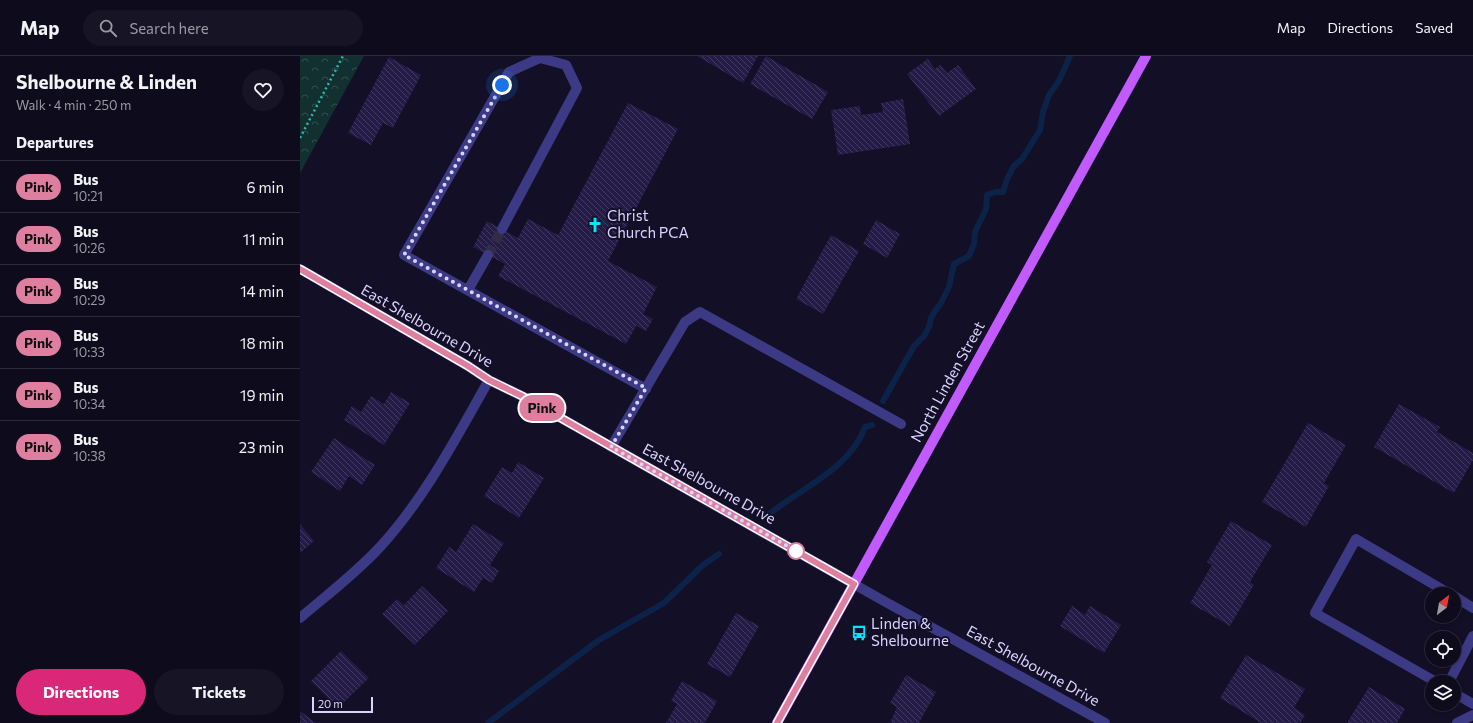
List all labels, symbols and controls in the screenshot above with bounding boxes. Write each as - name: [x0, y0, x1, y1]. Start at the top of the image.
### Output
- search box: [83, 10, 363, 46]
- text: Map: [20, 16, 59, 39]
- icon: search: [97, 17, 119, 39]
- text: Search here: [129, 19, 209, 37]
- text: Map: [1277, 19, 1306, 36]
- text: Directions: [1328, 19, 1393, 36]
- text: Saved: [1415, 19, 1453, 36]
- button: heart: [242, 69, 284, 111]
- text: Shelbourne & Linden: [16, 70, 197, 93]
- your location: [492, 75, 512, 95]
- text: Walk · 4 min · 250 m: [16, 97, 131, 113]
- text: Departures: [16, 133, 94, 151]
- text: Bus: [73, 170, 99, 188]
- text: Pink: [24, 178, 53, 195]
- text: 6 min: [246, 178, 284, 196]
- text: 10:21: [73, 188, 103, 204]
- place label: Christ Church PCA: [607, 206, 689, 241]
- church icon: Christ Church PCA: [586, 216, 604, 234]
- text: Bus: [73, 222, 99, 240]
- text: Pink: [24, 230, 53, 247]
- text: 11 min: [243, 230, 284, 248]
- text: 10:26: [73, 240, 105, 256]
- text: Bus: [73, 274, 99, 292]
- street label: East Shelbourne Drive: [358, 280, 497, 370]
- text: Pink: [24, 282, 53, 299]
- text: 14 min: [240, 282, 284, 300]
- text: 10:29: [73, 292, 105, 308]
- street label: North Linden Street: [906, 318, 988, 445]
- text: Bus: [73, 326, 99, 344]
- text: Pink: [24, 334, 53, 351]
- text: 18 min: [240, 334, 284, 352]
- text: 10:33: [73, 344, 105, 360]
- text: Bus: [73, 378, 99, 396]
- text: Pink: [24, 386, 53, 403]
- text: 19 min: [240, 386, 284, 404]
- line badge: Pink: [514, 395, 570, 421]
- text: 10:34: [73, 396, 105, 412]
- text: Pink: [527, 399, 557, 416]
- text: Bus: [73, 430, 99, 448]
- text: Pink: [24, 438, 53, 455]
- text: 23 min: [239, 438, 284, 456]
- street label: East Shelbourne Drive: [640, 439, 779, 527]
- text: 10:38: [73, 448, 106, 464]
- unlabelled marker: [787, 542, 805, 560]
- north arrow: [1425, 587, 1461, 623]
- map controls: [1425, 587, 1461, 711]
- place label: Linden & Shelbourne: [871, 614, 949, 649]
- street label: East Shelbourne Drive: [964, 621, 1103, 709]
- bus stop icon: Linden & Shelbourne: [850, 624, 868, 642]
- button: locate: [1425, 631, 1461, 667]
- button: Directions: [16, 669, 146, 715]
- button: Tickets: [154, 669, 284, 715]
- button: layers: [1425, 675, 1461, 711]
- scale bar: [312, 695, 373, 714]
- text: 20 m: [318, 697, 343, 710]

